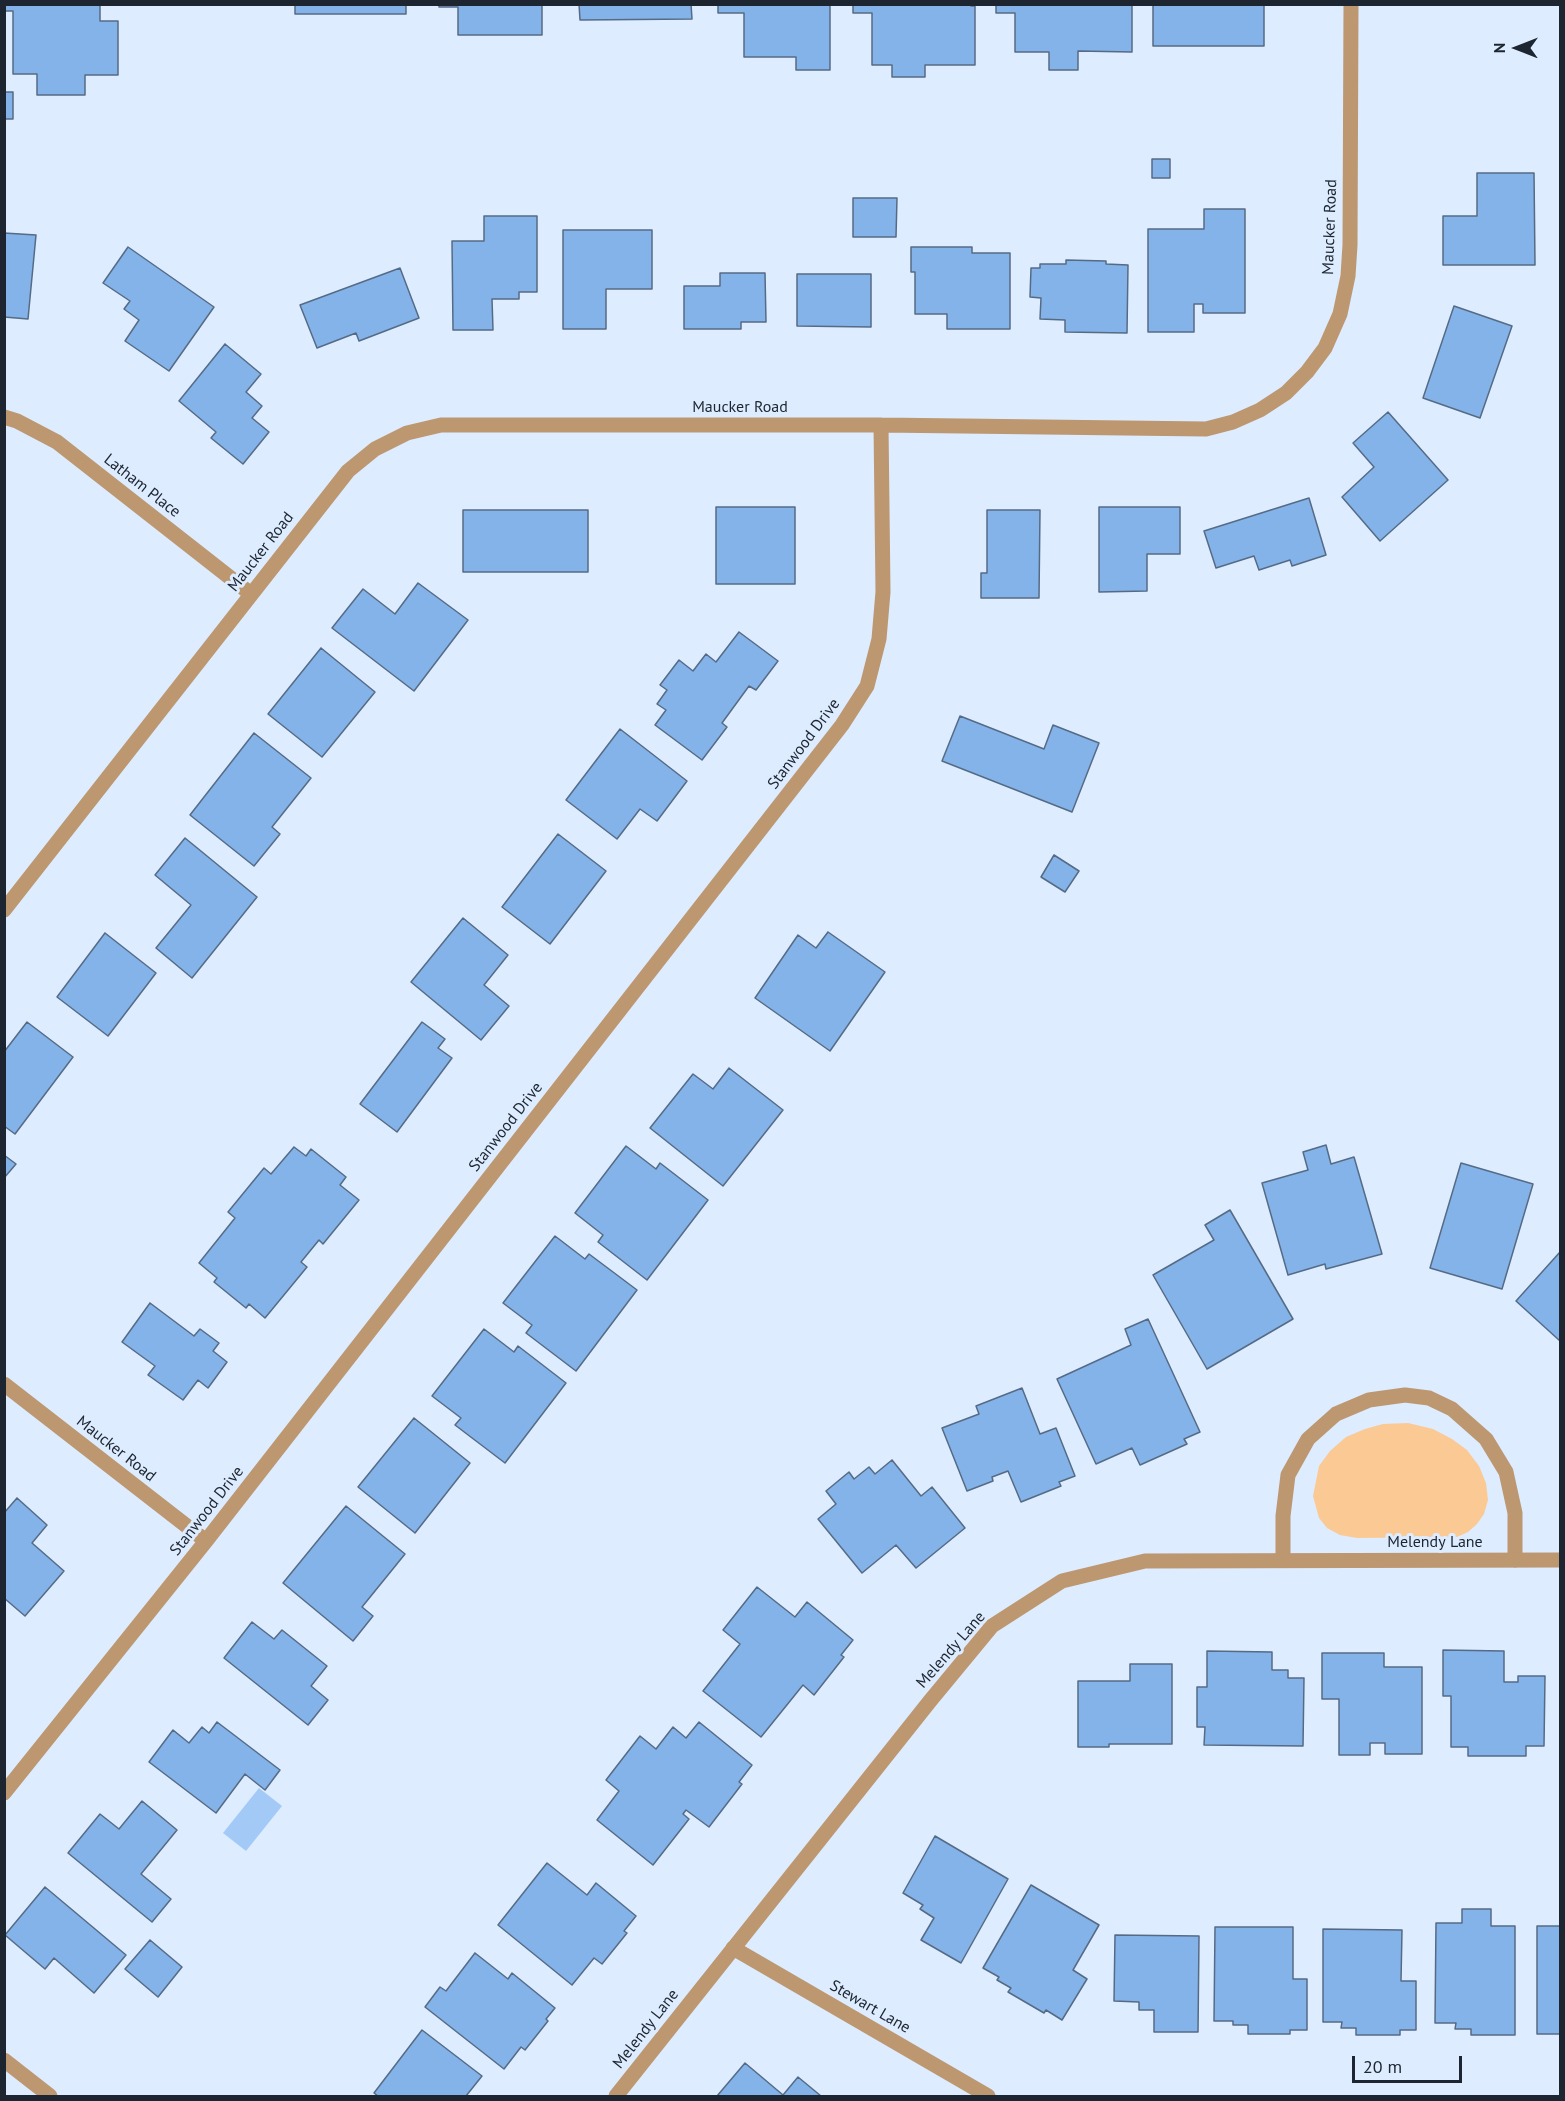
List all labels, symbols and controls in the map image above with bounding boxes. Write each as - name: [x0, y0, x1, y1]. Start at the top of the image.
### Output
- north arrow: [1487, 18, 1547, 78]
- text: N: [1489, 43, 1509, 53]
- street label: Maucker Road: [1319, 179, 1341, 275]
- street label: Maucker Road: [692, 397, 788, 417]
- street label: Latham Place: [100, 450, 184, 522]
- street label: Maucker Road: [224, 508, 298, 596]
- street label: Stanwood Drive: [764, 695, 844, 793]
- street label: Stanwood Drive: [465, 1079, 547, 1175]
- street label: Maucker Road: [72, 1412, 160, 1486]
- street label: Stanwood Drive: [166, 1463, 248, 1559]
- street label: Melendy Lane: [1387, 1532, 1483, 1552]
- street label: Melendy Lane: [912, 1608, 990, 1692]
- street label: Stewart Lane: [826, 1976, 914, 2038]
- street label: Melendy Lane: [609, 1985, 683, 2073]
- scale bar: [1355, 2044, 1464, 2082]
- text: 20 m: [1363, 2055, 1402, 2078]

